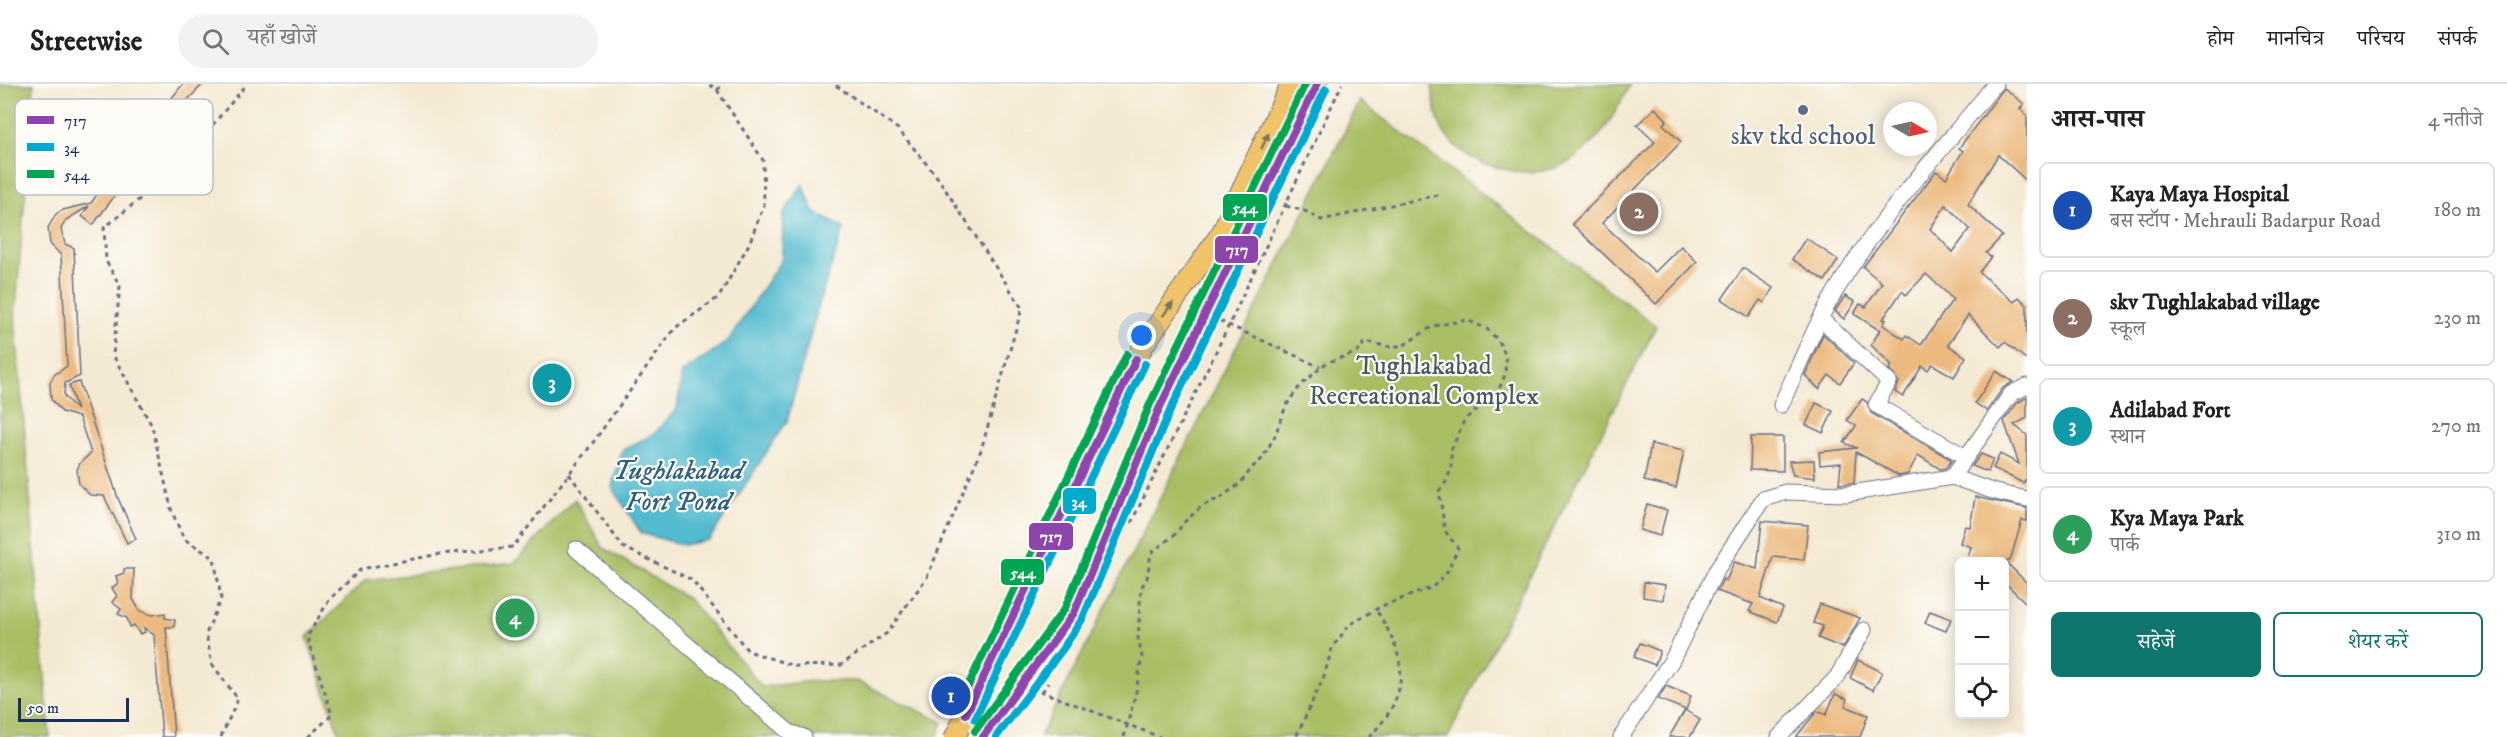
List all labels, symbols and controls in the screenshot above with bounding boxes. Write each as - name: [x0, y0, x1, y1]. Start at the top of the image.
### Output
- search box: [178, 14, 598, 68]
- text: Streetwise: [30, 24, 142, 59]
- text: यहाँ खोजें: [247, 24, 316, 51]
- icon: search: [199, 25, 232, 58]
- text: होम: [2207, 26, 2234, 52]
- text: मानचित्र: [2267, 26, 2324, 52]
- text: परिचय: [2357, 26, 2405, 52]
- text: संपर्क: [2438, 26, 2477, 52]
- legend: [15, 99, 213, 195]
- north arrow: [1883, 102, 1937, 156]
- marker: skv tkd school: [1796, 103, 1810, 117]
- text: आस-पास: [2051, 103, 2144, 136]
- text: 4 नतीजे: [2428, 108, 2483, 133]
- text: 717: [64, 111, 87, 131]
- place label: skv tkd school: [1731, 120, 1875, 153]
- one-way arrow: [1260, 132, 1269, 149]
- text: 34: [64, 138, 80, 158]
- text: 544: [64, 165, 90, 185]
- text: Kaya Maya Hospital: [2110, 181, 2289, 208]
- pin: 2: [1620, 190, 1658, 234]
- line badge: 544: [1222, 193, 1268, 222]
- text: 544: [1231, 198, 1259, 218]
- text: 1: [2069, 198, 2076, 223]
- text: 180 m: [2434, 198, 2481, 223]
- text: बस स्टॉप · Mehrauli Badarpur Road: [2110, 209, 2381, 234]
- line badge: 717: [1214, 235, 1259, 264]
- text: 717: [1226, 240, 1248, 260]
- text: skv Tughlakabad village: [2110, 289, 2320, 316]
- one-way arrow: [1162, 301, 1173, 317]
- text: 2: [2068, 306, 2077, 331]
- text: 230 m: [2434, 306, 2481, 331]
- text: स्कूल: [2110, 317, 2146, 342]
- your location: [1127, 321, 1156, 350]
- park label: Tughlakabad Recreational Complex: [1309, 350, 1539, 413]
- pin: 3: [532, 360, 572, 406]
- text: Adilabad Fort: [2110, 397, 2231, 424]
- text: 3: [2069, 414, 2076, 439]
- text: 270 m: [2431, 414, 2481, 439]
- text: स्थान: [2110, 425, 2145, 450]
- water label: Tughlakabad Fort Pond: [613, 454, 747, 519]
- line badge: 34: [1062, 487, 1097, 515]
- text: 34: [1071, 492, 1087, 512]
- text: Kya Maya Park: [2110, 505, 2244, 532]
- line badge: 717: [1028, 522, 1074, 551]
- text: 4: [2067, 522, 2078, 547]
- text: 310 m: [2436, 522, 2481, 547]
- text: 717: [1040, 527, 1062, 547]
- text: पार्क: [2110, 533, 2139, 558]
- map controls: [1955, 557, 2009, 719]
- button: +: [1955, 557, 2009, 611]
- line badge: 544: [1000, 558, 1045, 586]
- text: 544: [1009, 563, 1037, 583]
- pin: 4: [496, 596, 534, 640]
- button: −: [1955, 611, 2009, 665]
- button: सहेजें: [2051, 612, 2261, 677]
- button: शेयर करें: [2273, 612, 2483, 677]
- button: locate: [1955, 665, 2009, 719]
- pin: 1: [932, 674, 970, 718]
- scale bar: [18, 695, 129, 722]
- text: 50 m: [27, 698, 59, 718]

